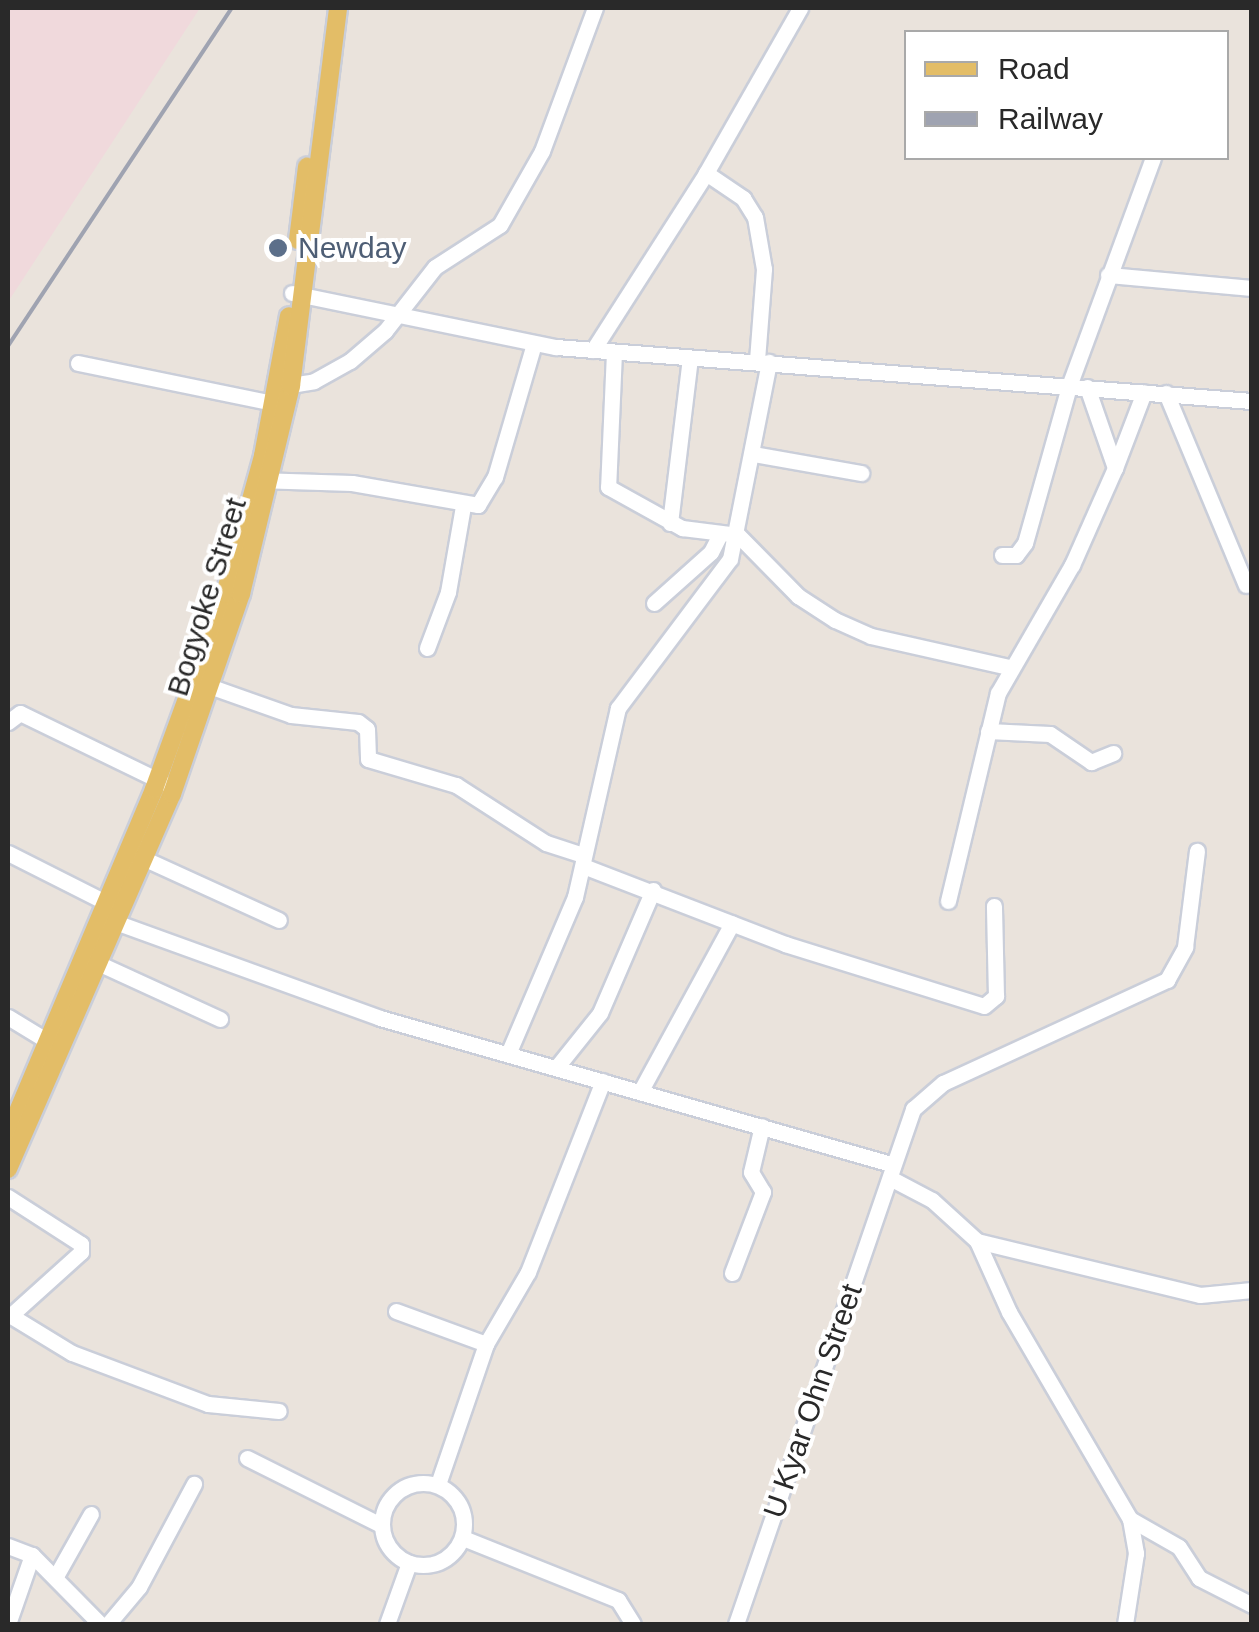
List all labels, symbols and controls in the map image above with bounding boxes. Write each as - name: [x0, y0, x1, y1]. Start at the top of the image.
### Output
- legend: [904, 30, 1229, 160]
- text: Road: [998, 52, 1070, 85]
- text: Railway: [998, 102, 1103, 135]
- place label: Newday: [298, 230, 406, 266]
- marker: Newday: [267, 237, 289, 259]
- street label: Bogyoke Street: [160, 494, 254, 700]
- street label: U Kyar Ohn Street: [756, 1279, 870, 1523]

